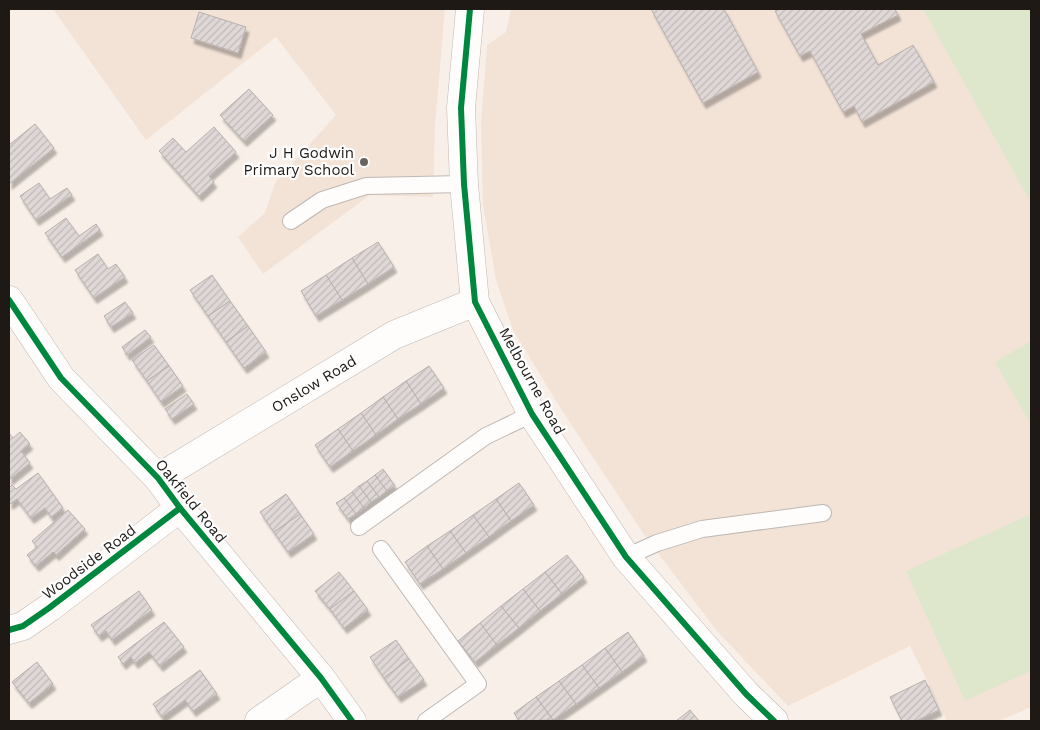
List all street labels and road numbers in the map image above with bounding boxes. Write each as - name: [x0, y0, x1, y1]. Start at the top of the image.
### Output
- street label: Melbourne Road: [495, 324, 569, 438]
- street label: Onslow Road: [268, 352, 360, 416]
- street label: Oakfield Road: [152, 456, 230, 546]
- street label: Woodside Road: [38, 521, 140, 603]

